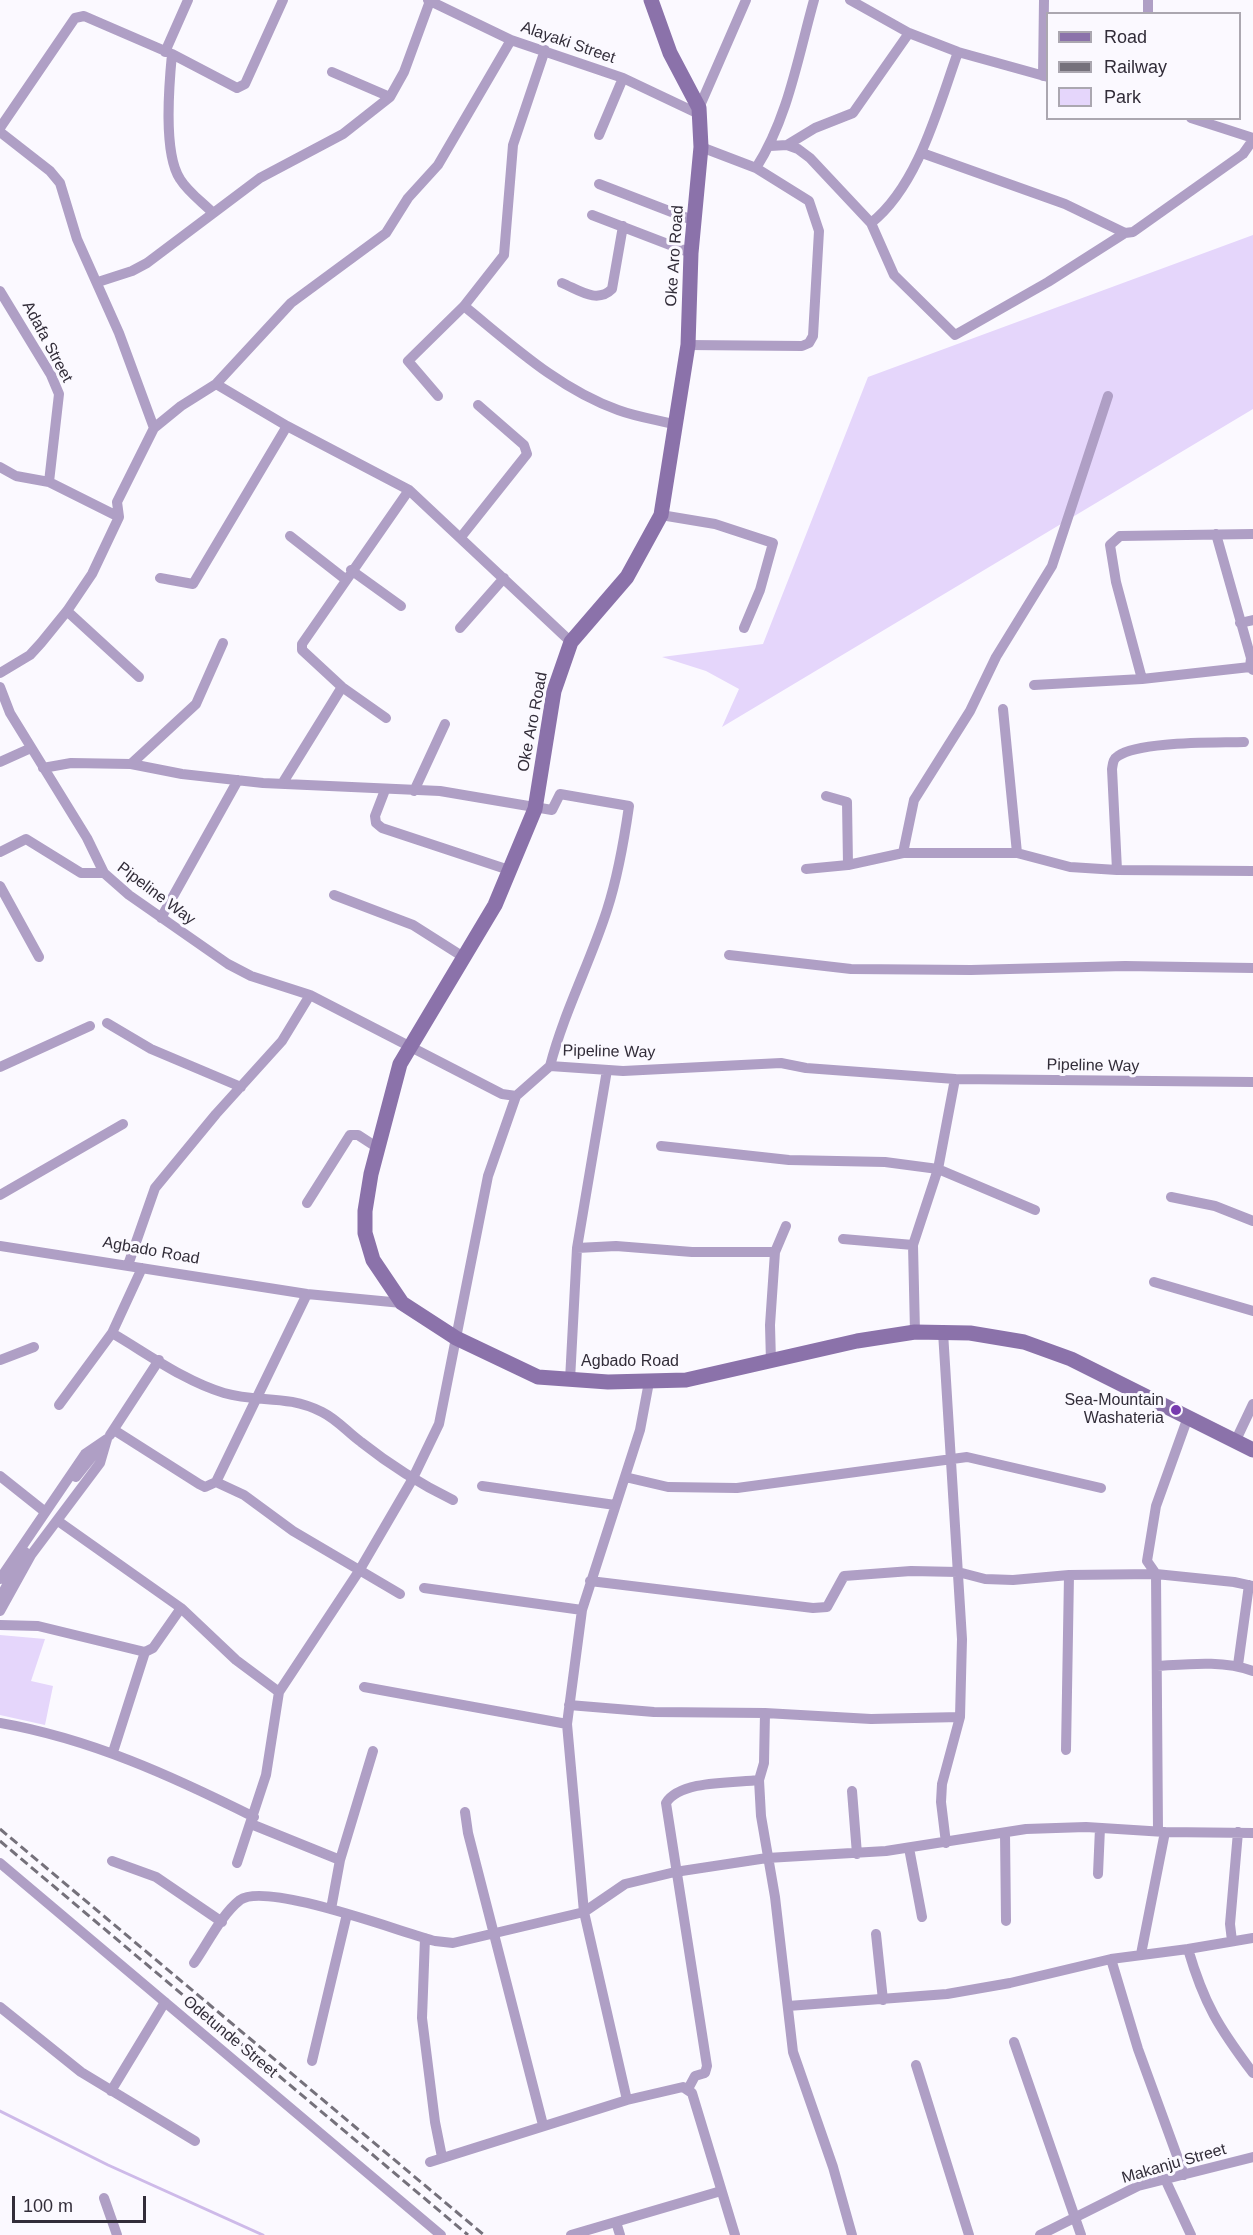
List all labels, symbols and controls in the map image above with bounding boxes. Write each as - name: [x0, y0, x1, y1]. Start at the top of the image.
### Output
- legend: [1046, 12, 1241, 120]
- street label: Alayaki Street: [518, 18, 618, 68]
- text: Road: [1104, 27, 1147, 47]
- text: Railway: [1104, 57, 1167, 77]
- text: Park: [1104, 87, 1141, 107]
- street label: Oke Aro Road: [662, 205, 688, 307]
- street label: Adafa Street: [18, 298, 76, 386]
- street label: Oke Aro Road: [514, 670, 552, 774]
- street label: Pipeline Way: [113, 858, 199, 930]
- street label: Pipeline Way: [562, 1042, 656, 1062]
- street label: Pipeline Way: [1046, 1056, 1140, 1076]
- street label: Agbado Road: [101, 1233, 201, 1269]
- street label: Agbado Road: [581, 1352, 679, 1372]
- place label: Sea-Mountain Washateria: [1064, 1391, 1164, 1429]
- marker: Sea-Mountain Washateria: [1169, 1403, 1183, 1417]
- street label: Odetunde Street: [179, 1992, 281, 2082]
- street label: Makanju Street: [1120, 2140, 1228, 2188]
- scale bar: [15, 2184, 148, 2222]
- text: 100 m: [23, 2196, 73, 2216]

